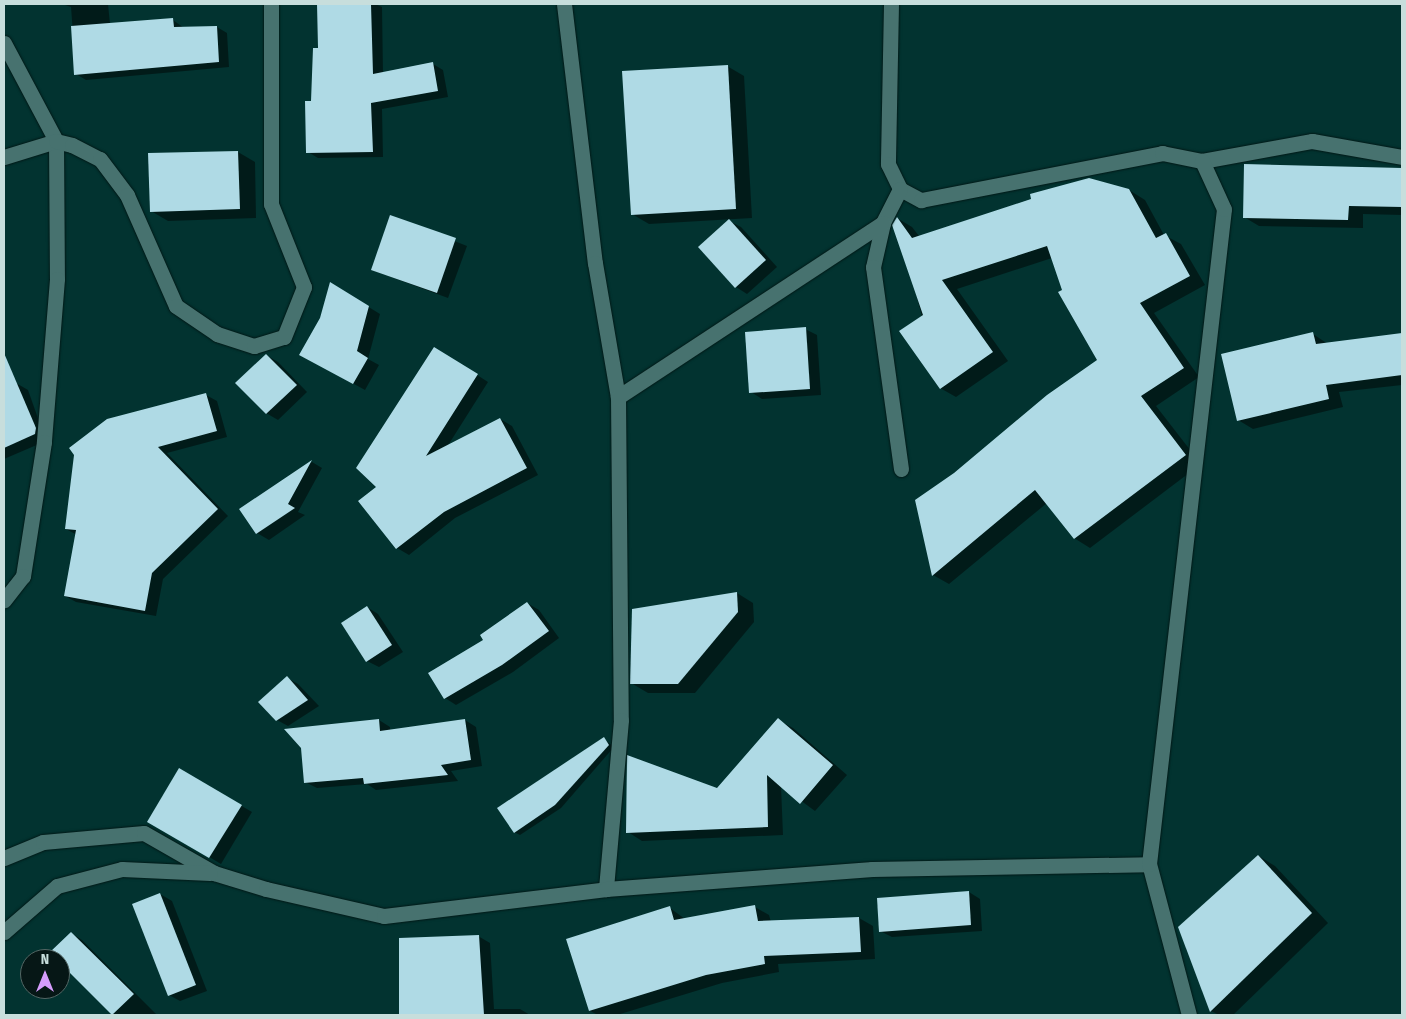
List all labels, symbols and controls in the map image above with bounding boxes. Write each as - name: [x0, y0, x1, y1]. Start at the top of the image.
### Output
- north arrow: [20, 949, 70, 999]
- text: N: [41, 951, 49, 968]

